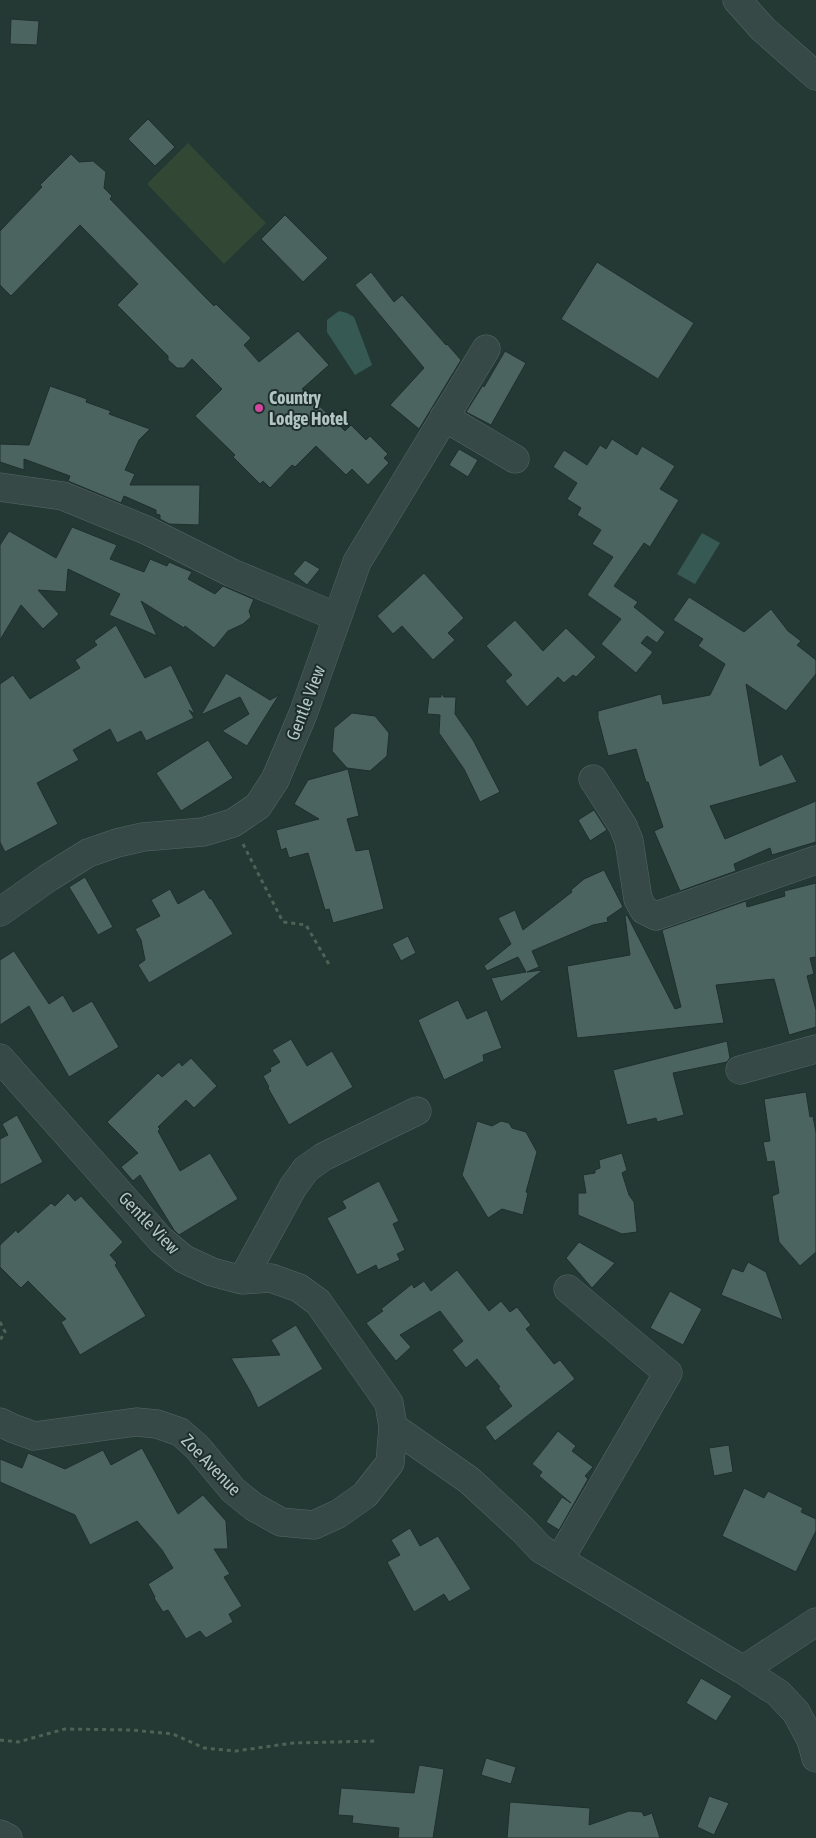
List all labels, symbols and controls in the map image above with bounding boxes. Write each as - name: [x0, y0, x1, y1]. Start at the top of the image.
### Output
- place label: Country Lodge Hotel: [269, 387, 348, 429]
- marker: Country Lodge Hotel: [253, 402, 265, 414]
- street label: Gentle View: [282, 662, 330, 743]
- street label: Gentle View: [115, 1187, 184, 1258]
- street label: Zoe Avenue: [177, 1430, 246, 1500]

